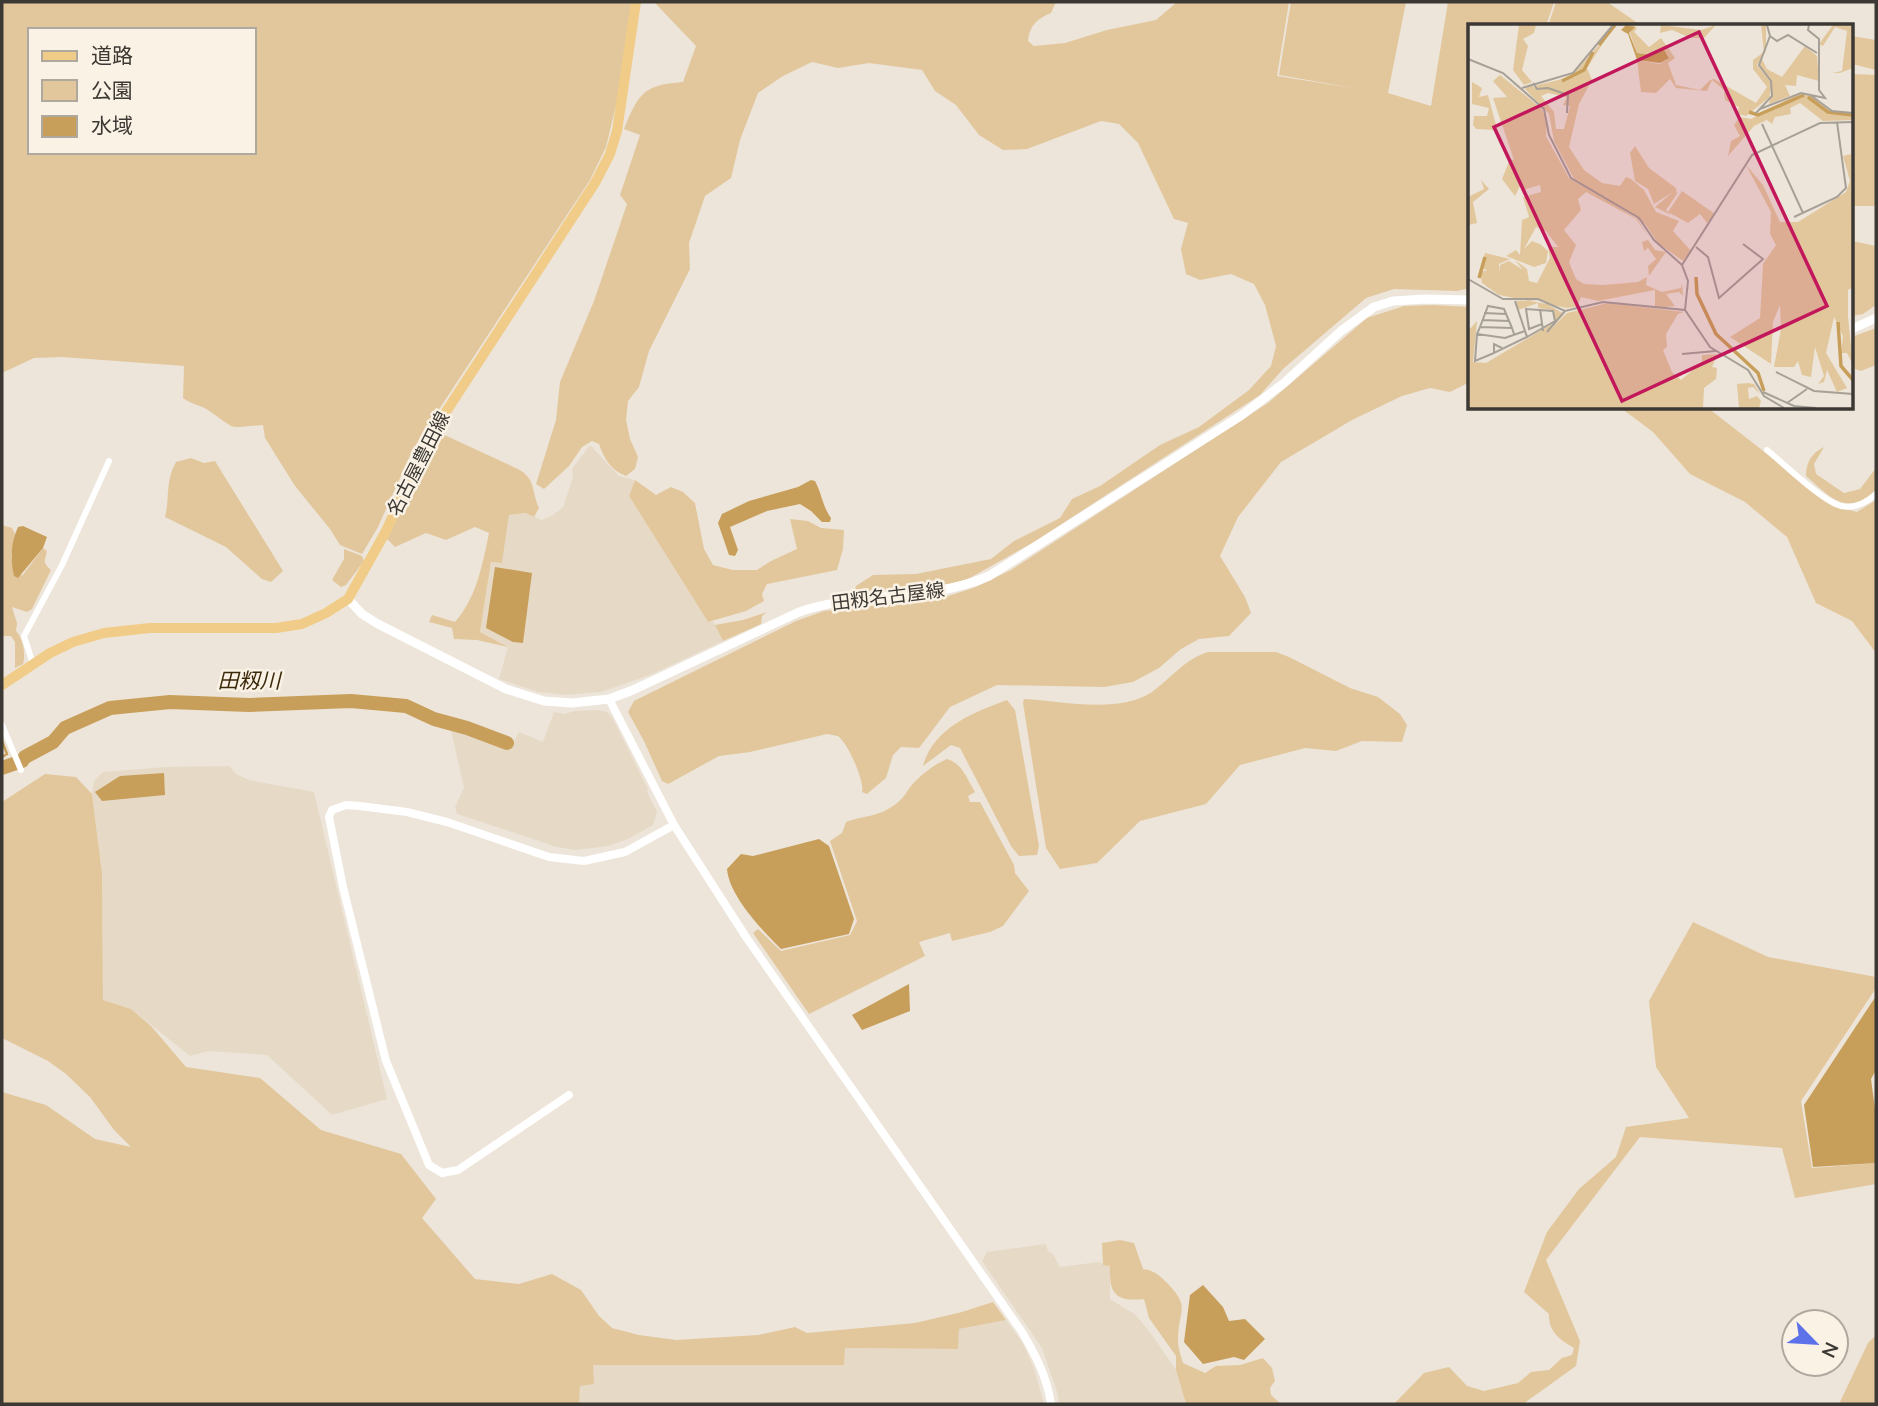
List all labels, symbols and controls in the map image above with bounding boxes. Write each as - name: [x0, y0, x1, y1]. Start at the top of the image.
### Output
- inset map: [1468, 24, 1854, 410]
- legend: [28, 28, 256, 154]
- text: 道路: [91, 42, 133, 70]
- text: 公園: [91, 77, 133, 105]
- text: 水域: [91, 112, 133, 140]
- street label: 名古屋豊田線: [382, 407, 456, 521]
- street label: 田籾名古屋線: [830, 577, 946, 617]
- water label: 田籾川: [218, 667, 282, 695]
- north arrow: [1780, 1308, 1850, 1378]
- text: N: [1815, 1338, 1844, 1362]

